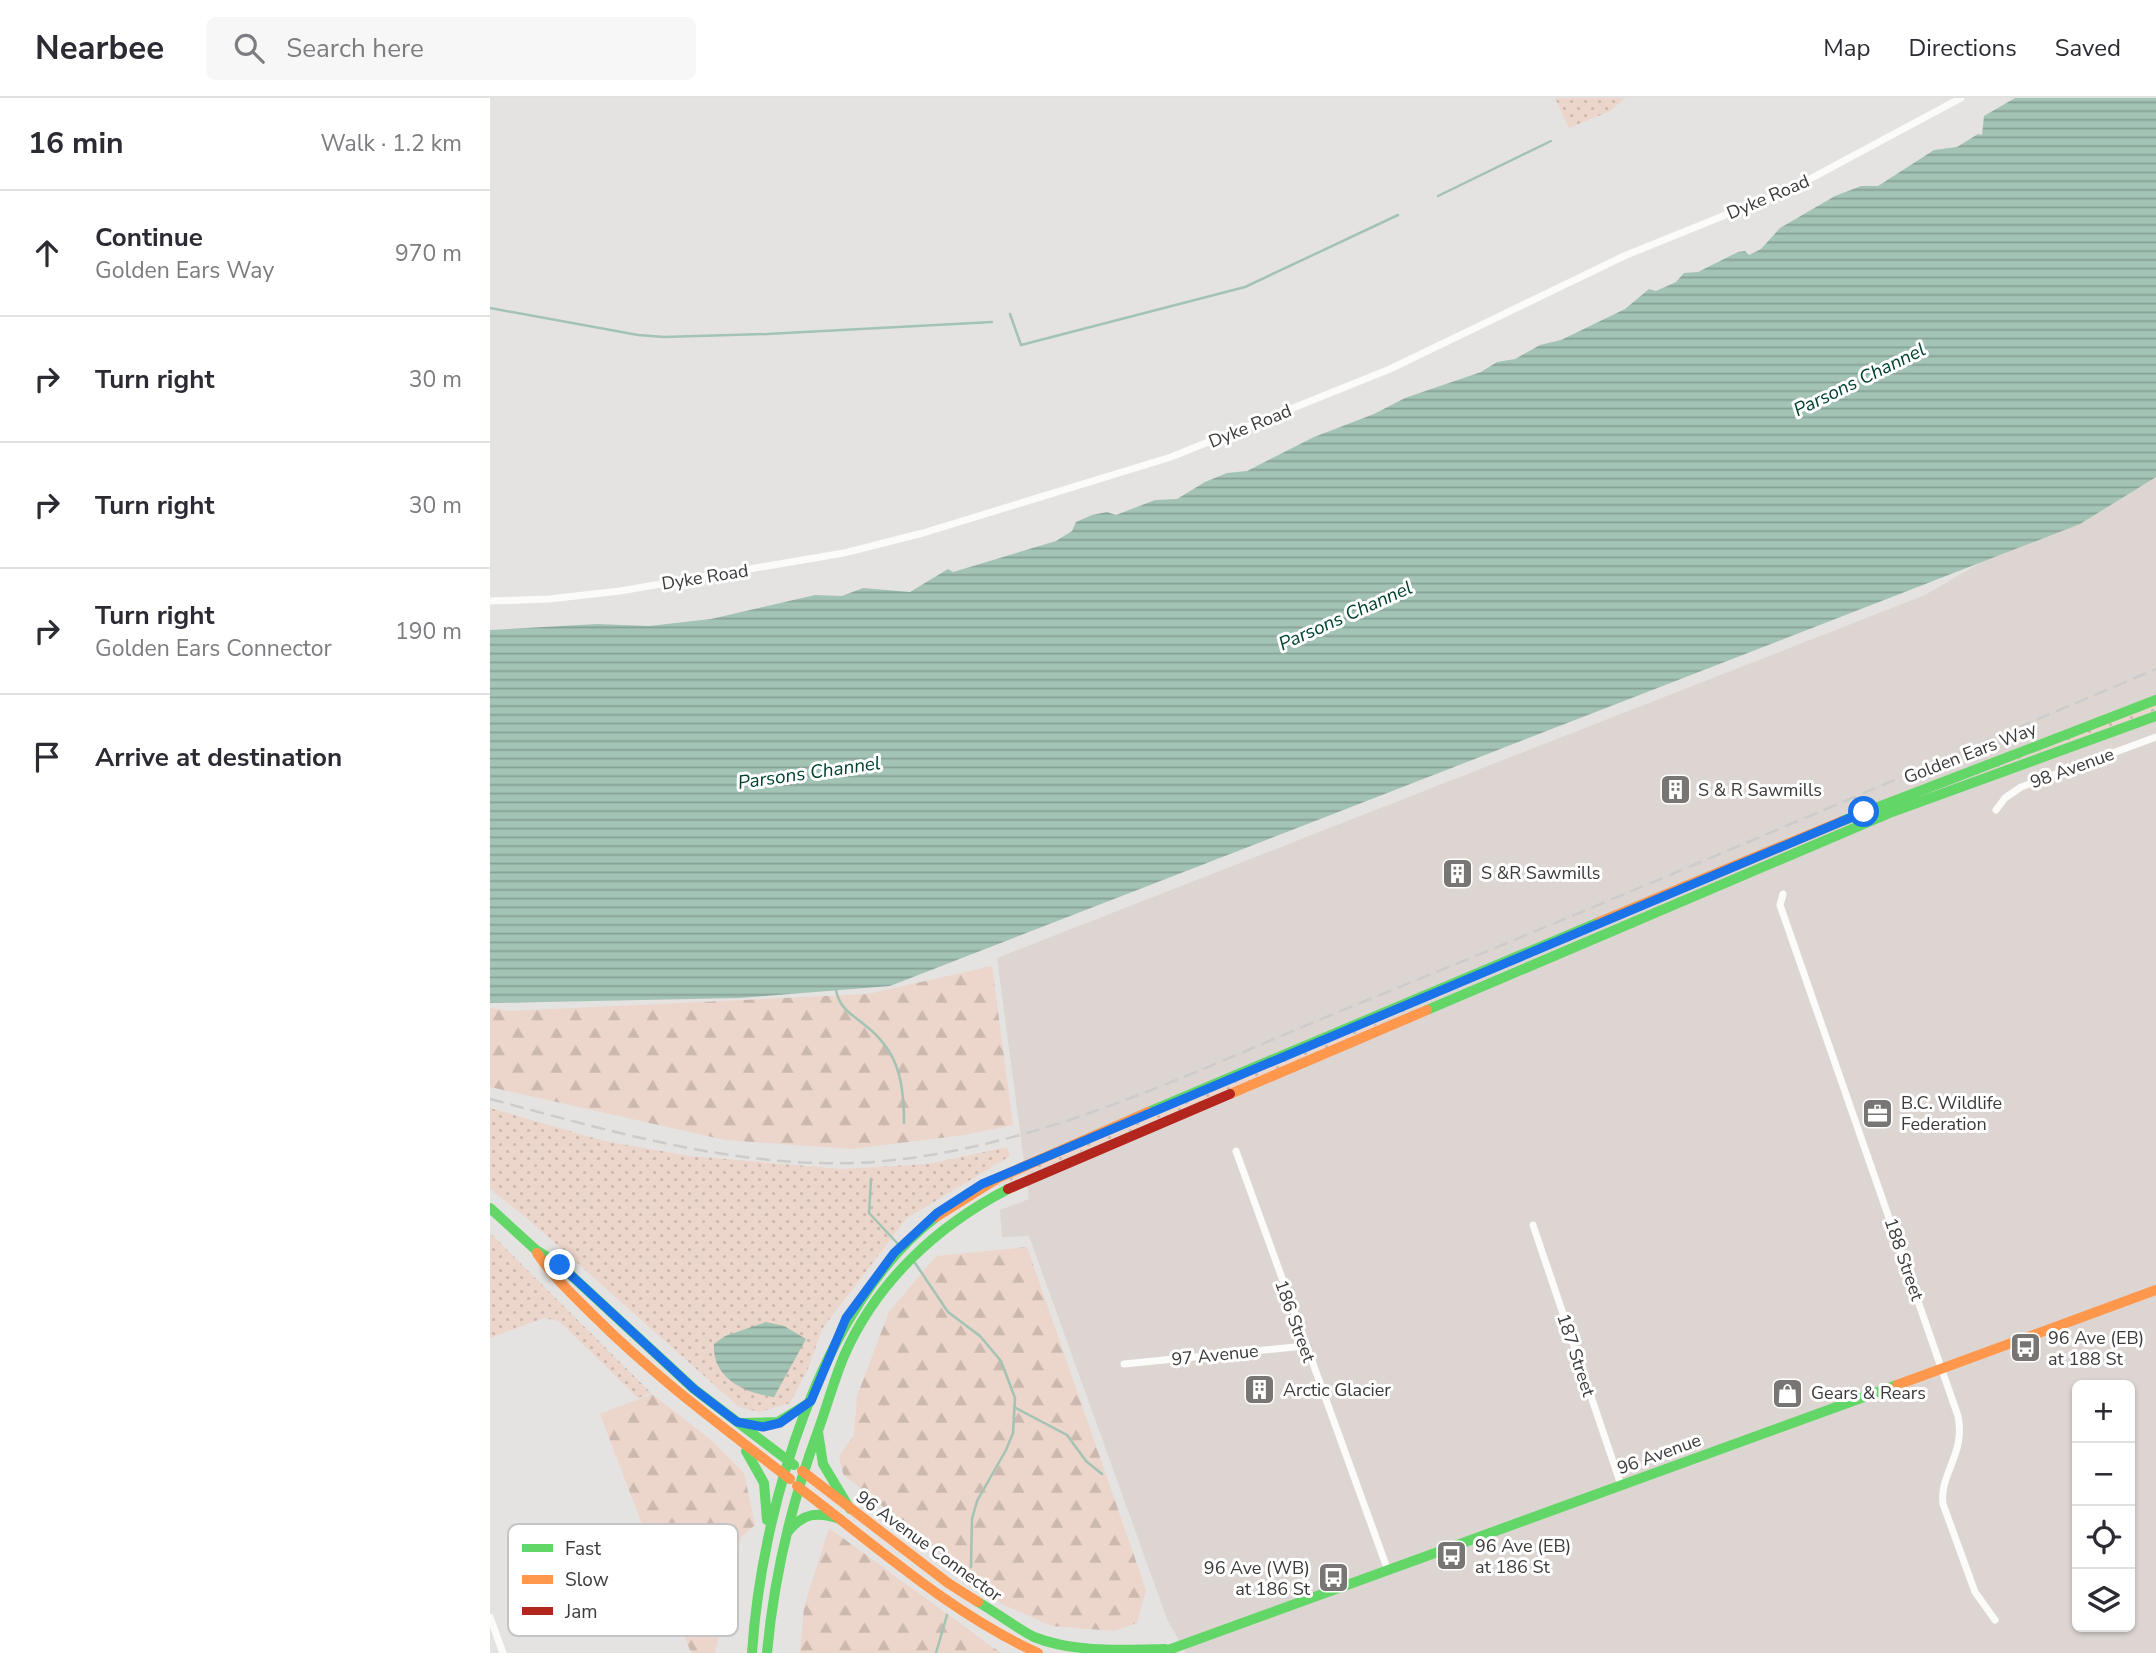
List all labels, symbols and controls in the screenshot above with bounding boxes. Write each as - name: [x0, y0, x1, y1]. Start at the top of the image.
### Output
- search box: [206, 17, 696, 80]
- text: Nearbee: [35, 26, 164, 71]
- icon: search: [230, 29, 268, 67]
- text: Search here: [286, 31, 424, 66]
- text: Map: [1823, 32, 1870, 64]
- text: Directions: [1908, 32, 2017, 64]
- text: Saved: [2055, 32, 2121, 64]
- text: 16 min: [28, 123, 124, 164]
- text: Walk · 1.2 km: [320, 128, 462, 159]
- street label: Dyke Road: [1723, 169, 1813, 225]
- text: Continue: [95, 220, 203, 255]
- icon: ahead: [28, 234, 66, 272]
- text: 970 m: [395, 238, 462, 269]
- text: Golden Ears Way: [95, 255, 274, 286]
- water label: Parsons Channel: [1789, 337, 1930, 423]
- icon: right: [28, 360, 66, 398]
- text: Turn right: [95, 362, 214, 397]
- text: 30 m: [409, 364, 462, 395]
- street label: Dyke Road: [1205, 398, 1295, 454]
- icon: right: [28, 486, 66, 524]
- text: Turn right: [95, 488, 214, 523]
- text: 30 m: [409, 490, 462, 521]
- street label: Dyke Road: [660, 558, 750, 596]
- water label: Parsons Channel: [1274, 575, 1416, 657]
- text: Turn right: [95, 598, 214, 633]
- icon: right: [28, 612, 66, 650]
- text: 190 m: [395, 616, 462, 647]
- text: Golden Ears Connector: [95, 633, 332, 664]
- street label: Golden Ears Way: [1900, 716, 2040, 789]
- icon: arrive: [28, 738, 66, 776]
- text: Arrive at destination: [95, 740, 342, 775]
- street label: 98 Avenue: [2027, 742, 2117, 794]
- water label: Parsons Channel: [736, 750, 882, 796]
- building icon: S & R Sawmills: [1658, 773, 1692, 807]
- place label: S & R Sawmills: [1698, 778, 1822, 802]
- route start: [1848, 796, 1879, 827]
- building icon: S &R Sawmills: [1441, 856, 1475, 890]
- place label: S &R Sawmills: [1481, 861, 1600, 885]
- place label: B.C. Wildlife Federation: [1901, 1091, 2002, 1136]
- office icon: B.C. Wildlife Federation: [1861, 1096, 1895, 1130]
- street label: 188 Street: [1879, 1214, 1930, 1304]
- route end: [544, 1249, 575, 1280]
- street label: 186 Street: [1269, 1276, 1321, 1366]
- street label: 187 Street: [1551, 1310, 1601, 1400]
- place label: 96 Ave (EB) at 188 St: [2048, 1326, 2144, 1371]
- bus stop icon: 96 Ave (EB) at 188 St: [2008, 1331, 2042, 1365]
- street label: 97 Avenue: [1170, 1338, 1260, 1372]
- building icon: Arctic Glacier: [1243, 1373, 1277, 1407]
- shop icon: Gears & Rears: [1771, 1376, 1805, 1410]
- place label: Arctic Glacier: [1283, 1378, 1391, 1402]
- map controls: [2072, 1380, 2135, 1632]
- button: +: [2072, 1380, 2135, 1443]
- place label: Gears & Rears: [1811, 1381, 1926, 1405]
- street label: 96 Avenue: [1614, 1428, 1704, 1480]
- button: −: [2072, 1443, 2135, 1506]
- street label: 96 Avenue Connector: [851, 1485, 1007, 1607]
- button: locate: [2072, 1506, 2135, 1569]
- legend: [508, 1524, 738, 1636]
- place label: 96 Ave (EB) at 186 St: [1475, 1534, 1571, 1579]
- text: Fast: [565, 1536, 601, 1562]
- bus stop icon: 96 Ave (EB) at 186 St: [1435, 1539, 1469, 1573]
- place label: 96 Ave (WB) at 186 St: [1204, 1556, 1311, 1601]
- bus stop icon: 96 Ave (WB) at 186 St: [1316, 1561, 1350, 1595]
- text: Slow: [565, 1567, 609, 1593]
- button: layers: [2072, 1569, 2135, 1632]
- text: Jam: [564, 1599, 598, 1625]

